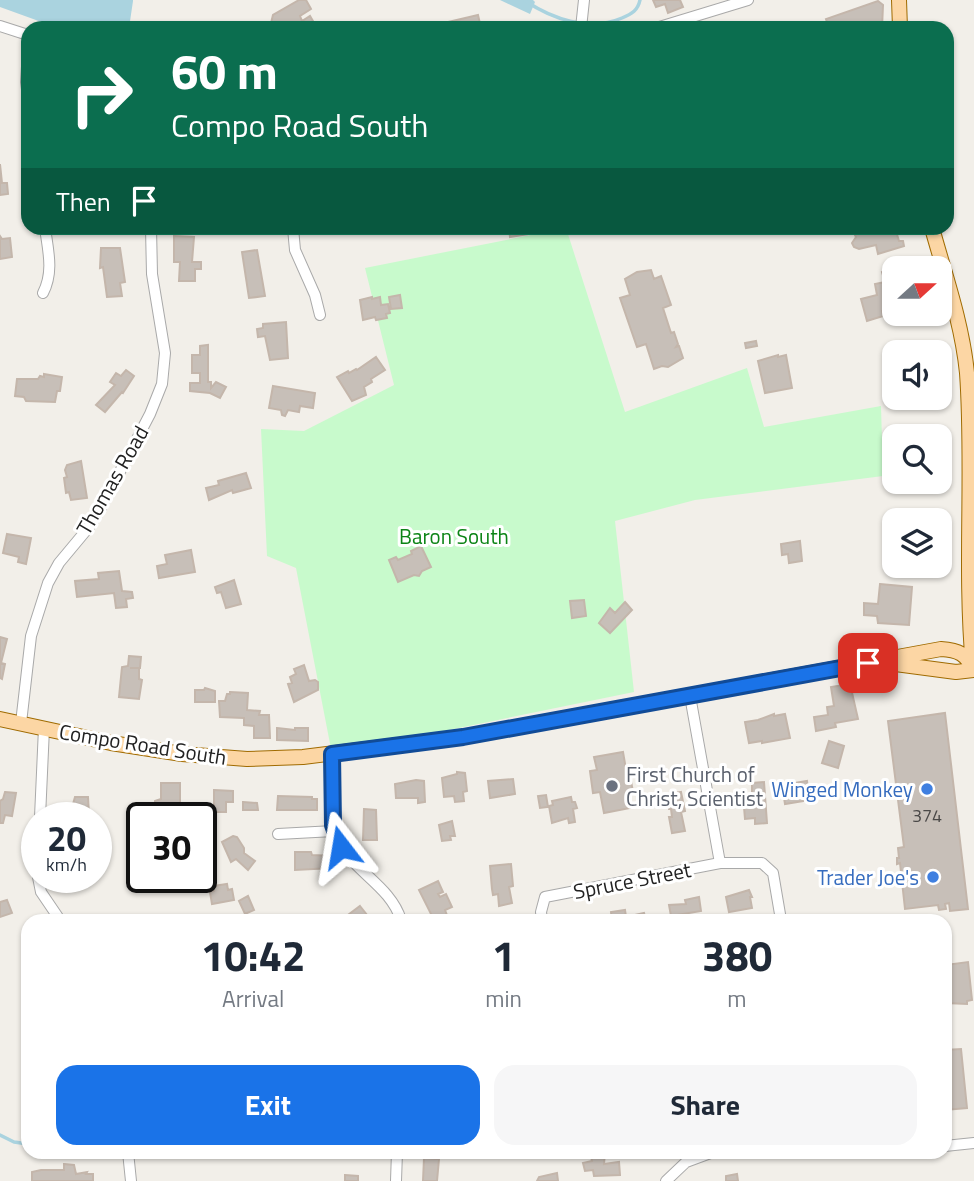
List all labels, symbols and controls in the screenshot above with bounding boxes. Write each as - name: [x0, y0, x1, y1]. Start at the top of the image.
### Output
- text: 60 m: [171, 33, 278, 108]
- icon: right: [56, 49, 147, 140]
- text: Compo Road South: [171, 101, 429, 149]
- text: Then: [56, 182, 111, 221]
- icon: arrive: [125, 182, 163, 220]
- north arrow: [882, 256, 952, 326]
- map controls: [882, 256, 952, 578]
- button: sound: [882, 340, 952, 410]
- street label: Thomas Road: [68, 419, 156, 541]
- button: search: [882, 424, 952, 494]
- button: layers: [882, 508, 952, 578]
- park label: Baron South: [399, 520, 509, 552]
- pin: [838, 633, 898, 693]
- icon: arrive: [849, 644, 887, 682]
- street label: Compo Road South: [57, 715, 229, 773]
- place label: First Church of Christ, Scientist: [626, 758, 764, 814]
- place label: Winged Monkey: [771, 773, 913, 805]
- marker: First Church of Christ, Scientist: [604, 778, 620, 794]
- marker: Winged Monkey: [919, 781, 935, 797]
- speed limit sign: 30: [126, 802, 217, 893]
- house number: 374: [912, 802, 942, 829]
- position arrow: [304, 810, 378, 884]
- text: 20: [47, 811, 86, 865]
- text: km/h: [46, 851, 87, 878]
- street label: Spruce Street: [570, 853, 694, 907]
- place label: Trader Joe's: [817, 861, 919, 893]
- marker: Trader Joe's: [925, 869, 941, 885]
- text: 10:42: [201, 923, 306, 987]
- text: 1: [492, 923, 515, 987]
- text: 380: [702, 923, 772, 987]
- text: Arrival: [222, 981, 284, 1016]
- text: min: [485, 981, 522, 1016]
- text: m: [727, 981, 747, 1016]
- button: Exit: [56, 1065, 480, 1145]
- button: Share: [494, 1065, 917, 1145]

